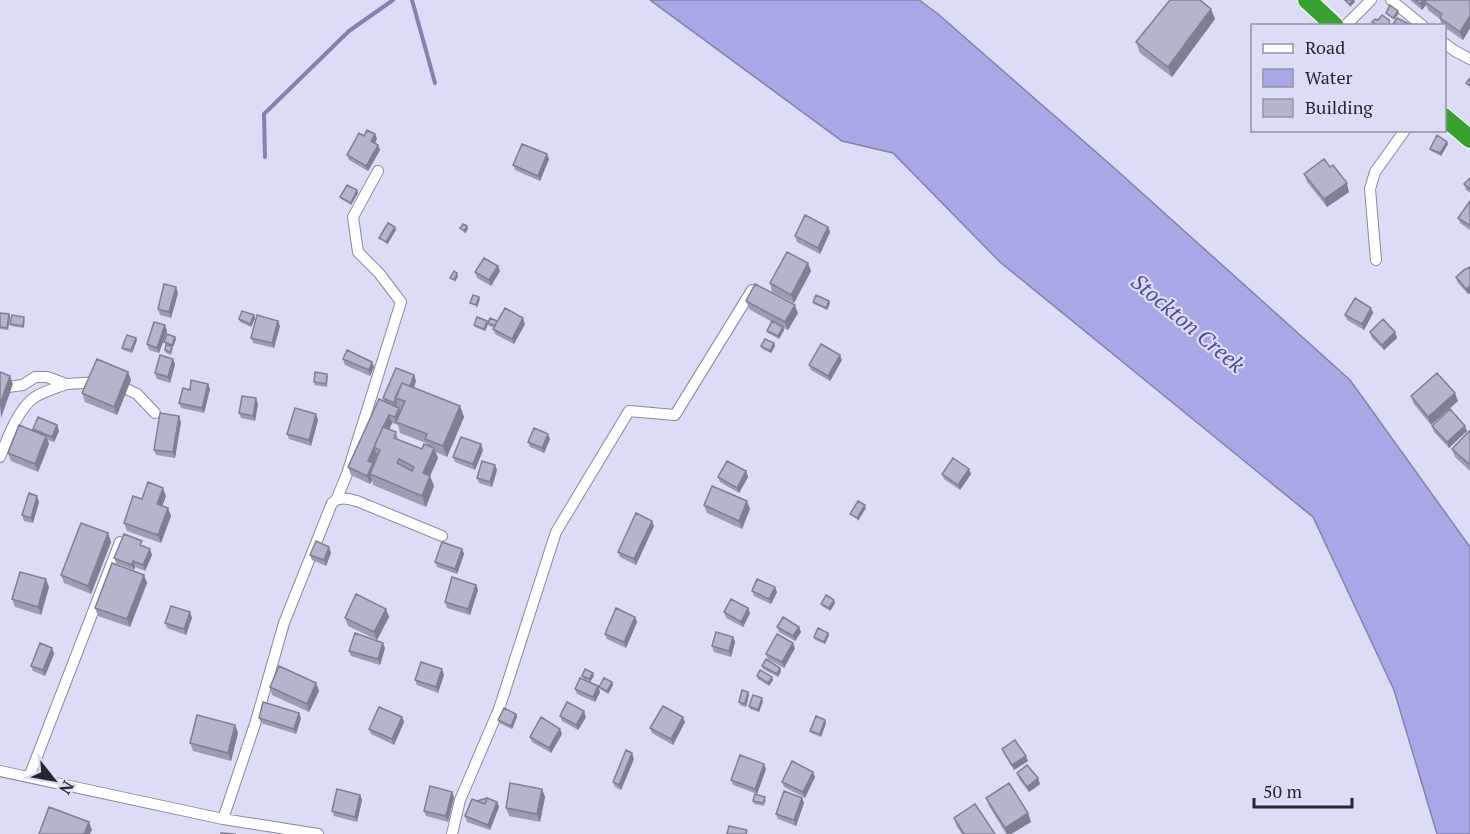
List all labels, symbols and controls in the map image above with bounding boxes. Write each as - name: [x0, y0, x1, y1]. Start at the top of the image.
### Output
- legend: [1251, 24, 1446, 132]
- text: Road: [1305, 35, 1345, 59]
- text: Water: [1305, 65, 1352, 89]
- text: Building: [1305, 95, 1373, 119]
- water label: Stockton Creek: [1126, 267, 1251, 379]
- north arrow: [24, 750, 84, 810]
- scale bar: [1254, 771, 1352, 809]
- text: N: [54, 777, 79, 799]
- text: 50 m: [1263, 779, 1303, 803]

